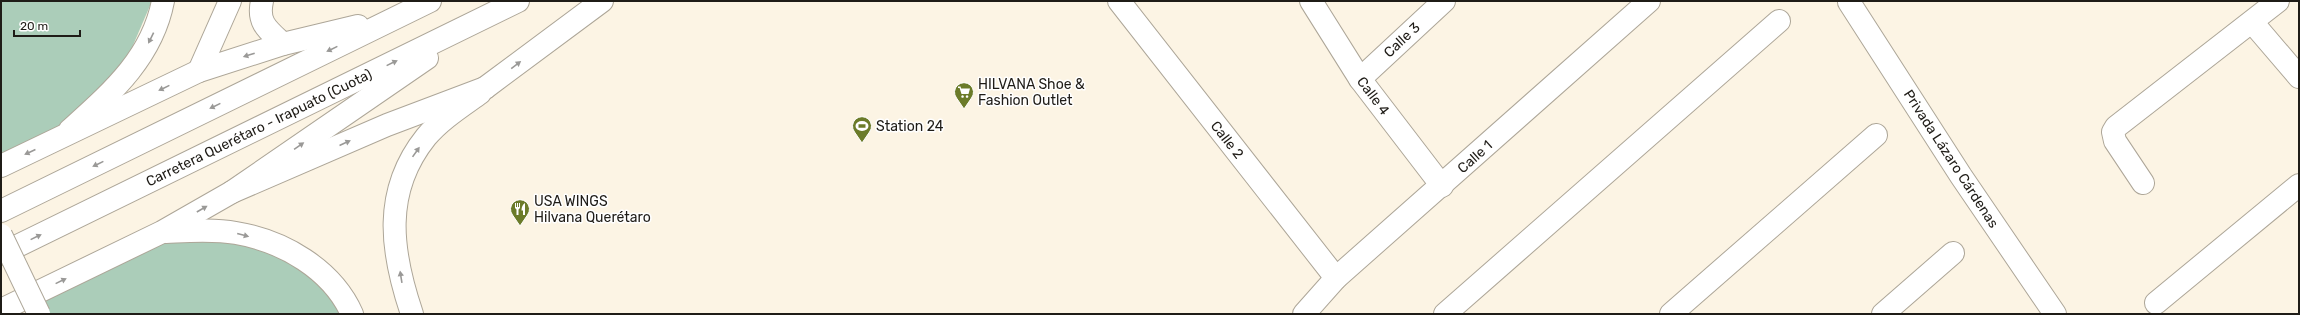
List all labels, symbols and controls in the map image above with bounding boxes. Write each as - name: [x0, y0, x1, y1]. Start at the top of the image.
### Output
- scale bar: [14, 12, 80, 38]
- text: 20 m: [20, 19, 48, 33]
- street label: Calle 3: [1380, 19, 1424, 61]
- one-way arrow: [148, 32, 154, 43]
- one-way arrow: [326, 46, 337, 52]
- one-way arrow: [243, 52, 255, 58]
- one-way arrow: [386, 60, 397, 66]
- one-way arrow: [511, 61, 522, 69]
- street label: Carretera Querétaro - Irapuato (Cuota): [143, 66, 375, 190]
- street label: Calle 4: [1353, 73, 1393, 119]
- place label: HILVANA Shoe & Fashion Outlet: [978, 76, 1085, 109]
- supermarket icon: HILVANA Shoe & Fashion Outlet: [953, 81, 975, 109]
- one-way arrow: [159, 85, 170, 91]
- street label: Privada Lázaro Cárdenas: [1900, 87, 2002, 231]
- one-way arrow: [209, 103, 221, 109]
- sports icon: Station 24: [851, 115, 873, 143]
- place label: Station 24: [876, 118, 944, 135]
- street label: Calle 2: [1207, 118, 1247, 162]
- street label: Calle 1: [1454, 137, 1496, 177]
- one-way arrow: [339, 140, 350, 146]
- one-way arrow: [294, 142, 304, 150]
- one-way arrow: [412, 146, 420, 157]
- one-way arrow: [25, 149, 36, 155]
- one-way arrow: [93, 160, 104, 167]
- place label: USA WINGS Hilvana Querétaro: [534, 193, 651, 226]
- restaurant icon: USA WINGS Hilvana Querétaro: [509, 198, 531, 226]
- one-way arrow: [196, 206, 208, 213]
- one-way arrow: [237, 232, 249, 238]
- one-way arrow: [30, 234, 42, 240]
- one-way arrow: [397, 271, 403, 283]
- one-way arrow: [56, 278, 67, 284]

